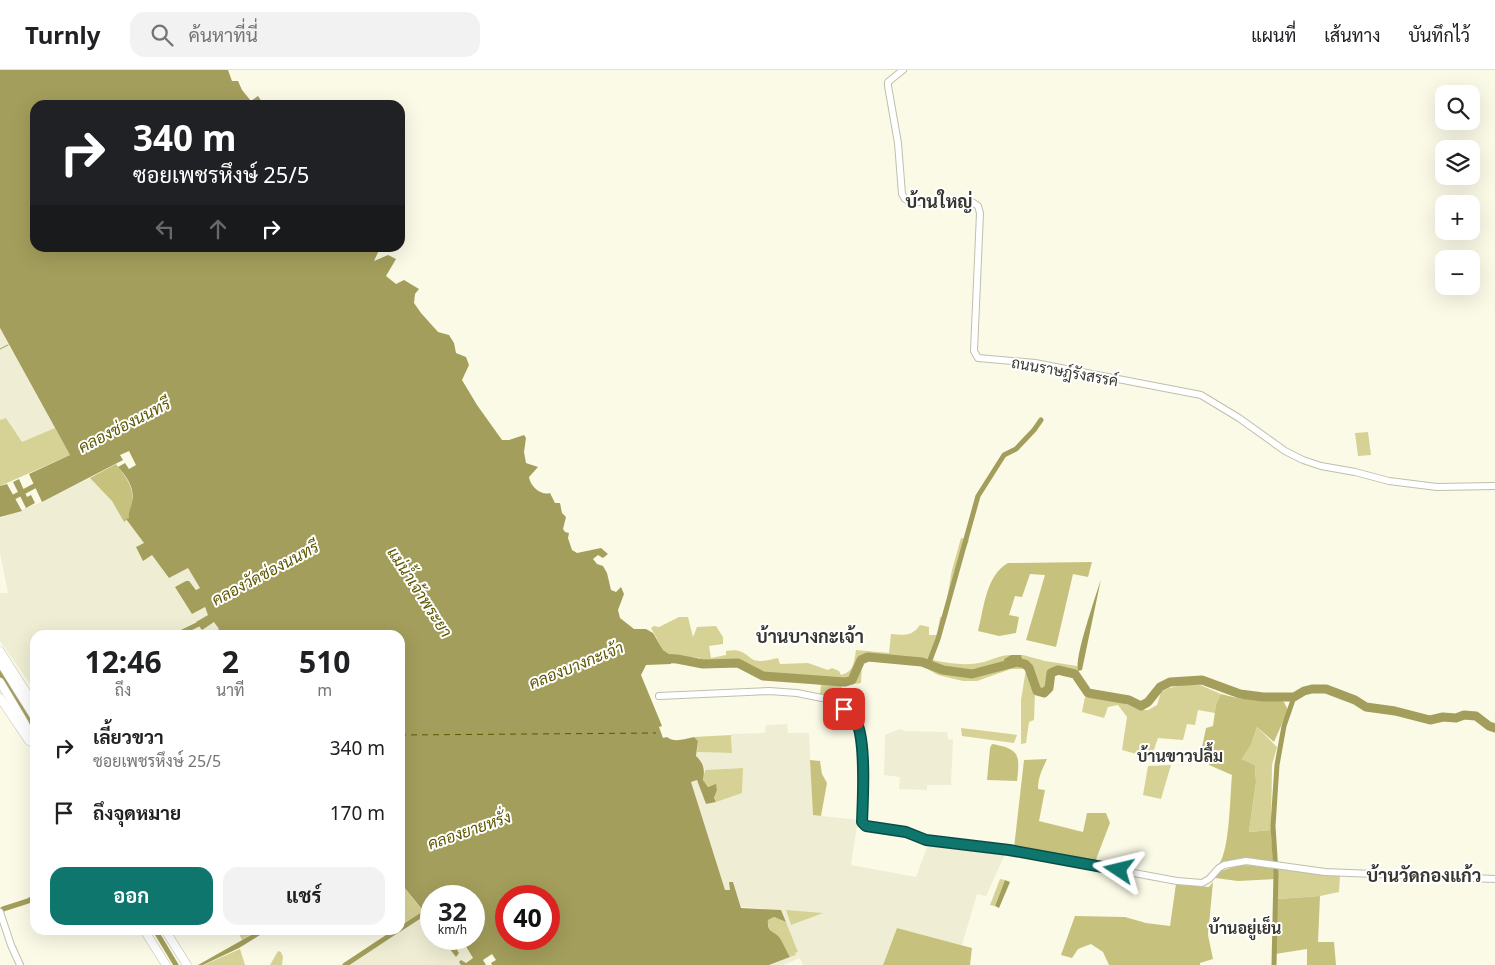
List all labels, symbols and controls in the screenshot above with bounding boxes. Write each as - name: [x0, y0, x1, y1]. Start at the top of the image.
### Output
- search box: [130, 12, 480, 57]
- text: Turnly: [25, 18, 100, 51]
- icon: search: [148, 21, 176, 49]
- text: ค้นหาที่นี่: [188, 22, 258, 48]
- text: แผนที่: [1251, 23, 1296, 47]
- text: เส้นทาง: [1324, 23, 1380, 47]
- text: บันทึกไว้: [1408, 23, 1470, 47]
- map controls: [1435, 85, 1480, 295]
- button: search: [1435, 85, 1480, 130]
- text: 340 m: [133, 114, 236, 161]
- icon: right: [50, 120, 115, 185]
- button: layers: [1435, 140, 1480, 185]
- text: ซอยเพชรหึงษ์ 25/5: [133, 159, 309, 189]
- district label: บ้านใหญ่: [905, 189, 973, 213]
- button: +: [1435, 195, 1480, 240]
- icon: left: [151, 215, 179, 243]
- icon: ahead: [204, 215, 232, 243]
- icon: right: [257, 215, 285, 243]
- button: −: [1435, 250, 1480, 295]
- street label: ถนนราษฎ์รังสรรค์: [1010, 352, 1120, 391]
- water label: คลองช่องนนทรี: [74, 392, 175, 458]
- water label: คลองวัดช่องนนทรี: [208, 535, 323, 610]
- water label: แม่น้ำเจ้าพระยา: [383, 541, 460, 642]
- district label: บ้านบางกะเจ้า: [756, 624, 864, 648]
- water label: คลองบางกะเจ้า: [525, 636, 627, 694]
- text: 12:46: [84, 641, 162, 682]
- text: 2: [222, 641, 239, 682]
- text: 510: [299, 641, 350, 682]
- text: ถึง: [115, 679, 131, 701]
- text: นาที: [216, 679, 245, 701]
- text: m: [317, 679, 332, 701]
- pin: [823, 688, 865, 730]
- icon: arrive: [830, 695, 858, 723]
- text: เลี้ยวขวา: [93, 724, 164, 750]
- icon: right: [50, 734, 78, 762]
- text: 340 m: [330, 735, 385, 761]
- district label: บ้านขาวปลื้ม: [1137, 742, 1223, 767]
- text: ซอยเพชรหึงษ์ 25/5: [93, 750, 221, 772]
- icon: arrive: [50, 799, 78, 827]
- text: ถึงจุดหมาย: [93, 800, 181, 826]
- text: 170 m: [330, 800, 385, 826]
- water label: คลองยายหรั่ง: [424, 803, 514, 855]
- position arrow: [1092, 843, 1144, 895]
- district label: บ้านวัดกองแก้ว: [1367, 863, 1481, 887]
- button: ออก: [50, 867, 213, 925]
- button: แชร์: [223, 867, 385, 925]
- speed limit sign: 40: [495, 885, 560, 950]
- text: 32: [438, 894, 467, 928]
- district label: บ้านอยู่เย็น: [1209, 915, 1282, 941]
- text: km/h: [438, 921, 467, 938]

